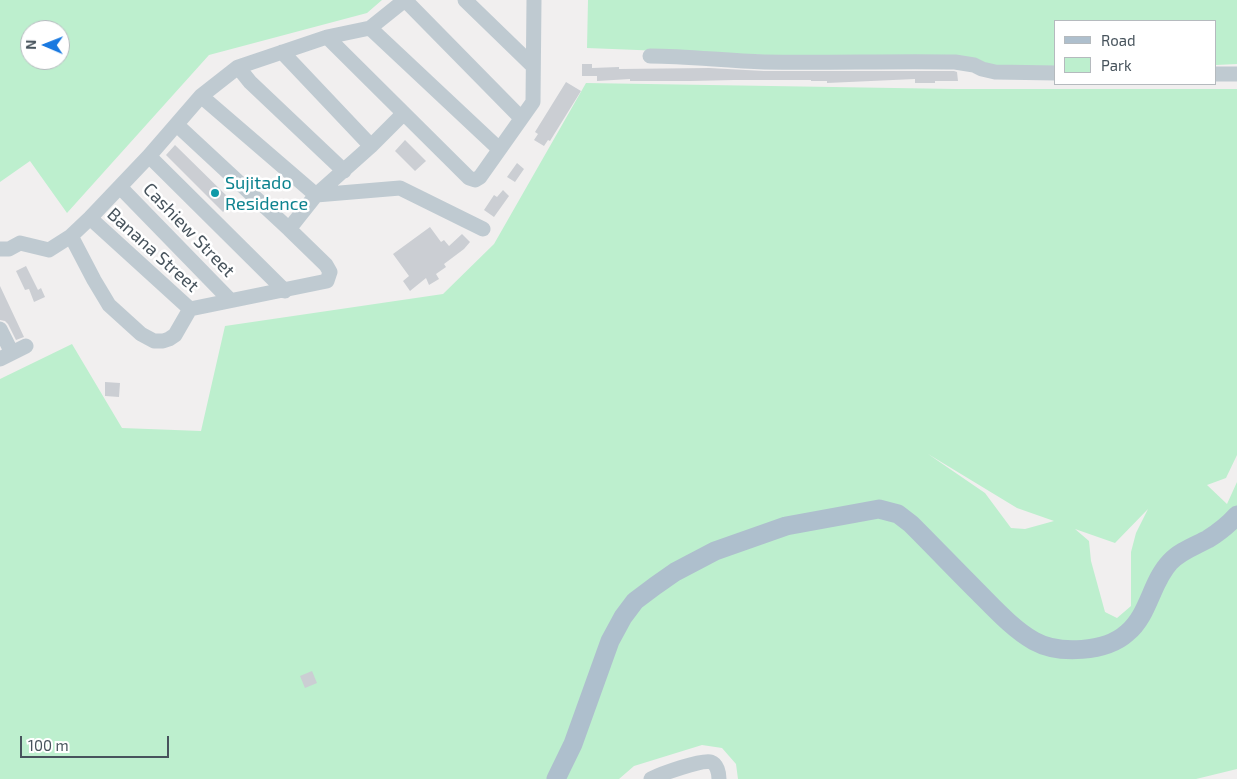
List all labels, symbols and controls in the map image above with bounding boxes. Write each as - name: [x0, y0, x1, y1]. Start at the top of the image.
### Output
- north arrow: [20, 20, 70, 70]
- legend: [1054, 20, 1217, 85]
- text: Road: [1101, 31, 1136, 49]
- text: N: [22, 40, 39, 50]
- text: Park: [1101, 56, 1132, 74]
- place label: Sujitado Residence: [225, 172, 308, 214]
- street label: Cashiew Street: [139, 178, 239, 282]
- marker: Sujitado Residence: [209, 187, 221, 199]
- street label: Banana Street: [103, 203, 203, 297]
- scale bar: [22, 726, 171, 758]
- text: 100 m: [28, 736, 69, 754]

